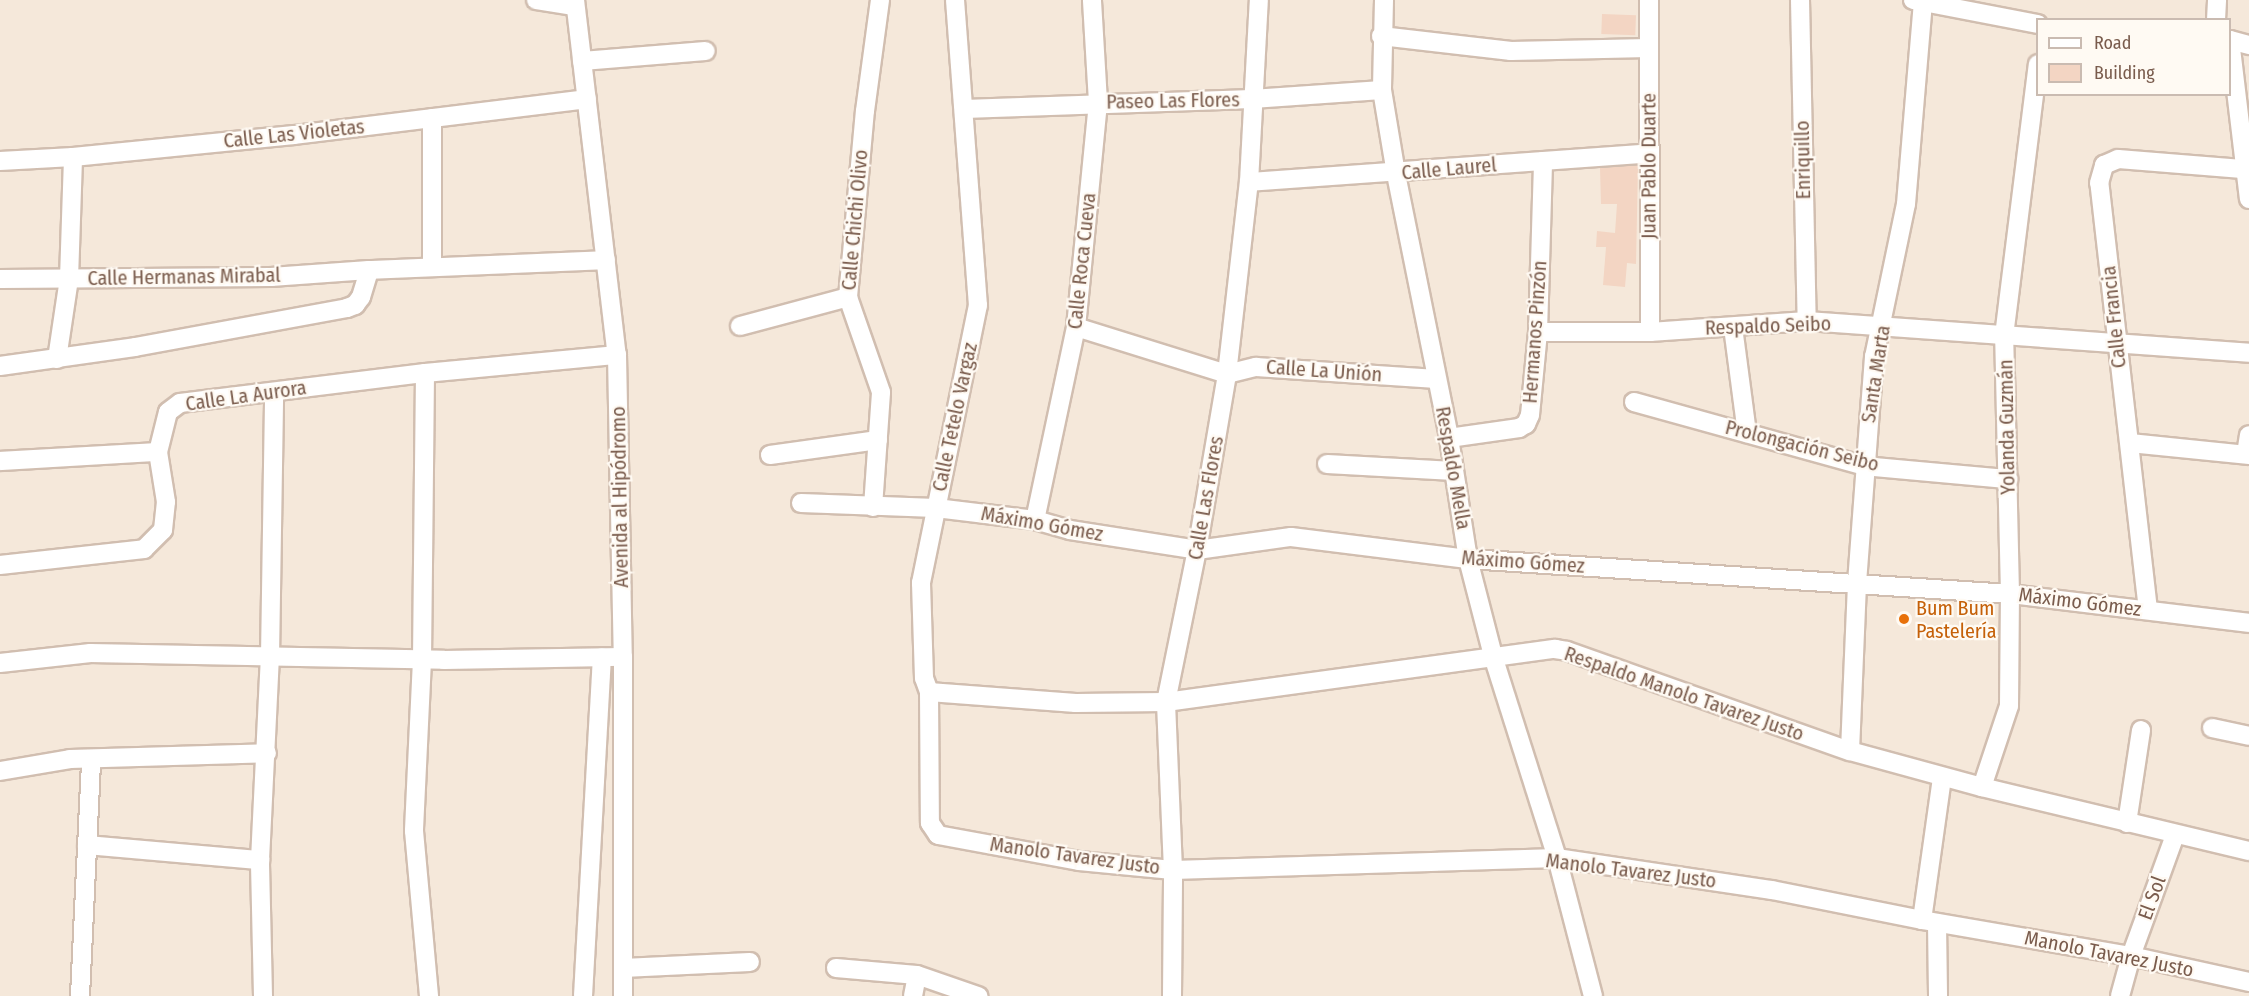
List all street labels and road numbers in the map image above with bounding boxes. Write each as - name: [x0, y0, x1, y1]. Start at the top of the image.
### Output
- street label: Paseo Las Flores: [1106, 88, 1240, 114]
- street label: Juan Pablo Duarte: [1637, 93, 1661, 239]
- street label: Calle Las Violetas: [222, 115, 366, 153]
- street label: Enriquillo: [1790, 120, 1816, 200]
- street label: Calle Chichi Olivo: [837, 149, 873, 291]
- street label: Calle Laurel: [1401, 153, 1497, 185]
- street label: Calle Roca Cueva: [1063, 192, 1101, 330]
- street label: Hermanos Pinzón: [1518, 260, 1552, 404]
- street label: Calle Hermanas Mirabal: [87, 263, 281, 291]
- street label: Calle Francia: [2097, 265, 2131, 369]
- street label: Respaldo Seibo: [1705, 312, 1831, 340]
- street label: Santa Marta: [1856, 324, 1896, 424]
- street label: Calle Tetelo Vargaz: [927, 340, 983, 494]
- street label: Calle La Unión: [1265, 355, 1383, 387]
- street label: Yolanda Guzmán: [1994, 359, 2020, 495]
- street label: Calle La Aurora: [184, 376, 308, 416]
- street label: Respaldo Mella: [1430, 405, 1476, 531]
- street label: Avenida al Hipódromo: [606, 406, 634, 588]
- street label: Prolongación Seibo: [1723, 415, 1881, 477]
- street label: Calle Las Flores: [1183, 434, 1229, 562]
- street label: Máximo Gómez: [979, 501, 1105, 547]
- street label: Máximo Gómez: [1461, 546, 1585, 578]
- street label: Máximo Gómez: [2017, 583, 2143, 621]
- street label: Respaldo Manolo Tavarez Justo: [1561, 642, 1807, 746]
- street label: Manolo Tavarez Justo: [988, 832, 1162, 880]
- street label: Manolo Tavarez Justo: [1544, 849, 1718, 893]
- street label: El Sol: [2133, 873, 2171, 923]
- street label: Manolo Tavarez Justo: [2022, 926, 2196, 982]

